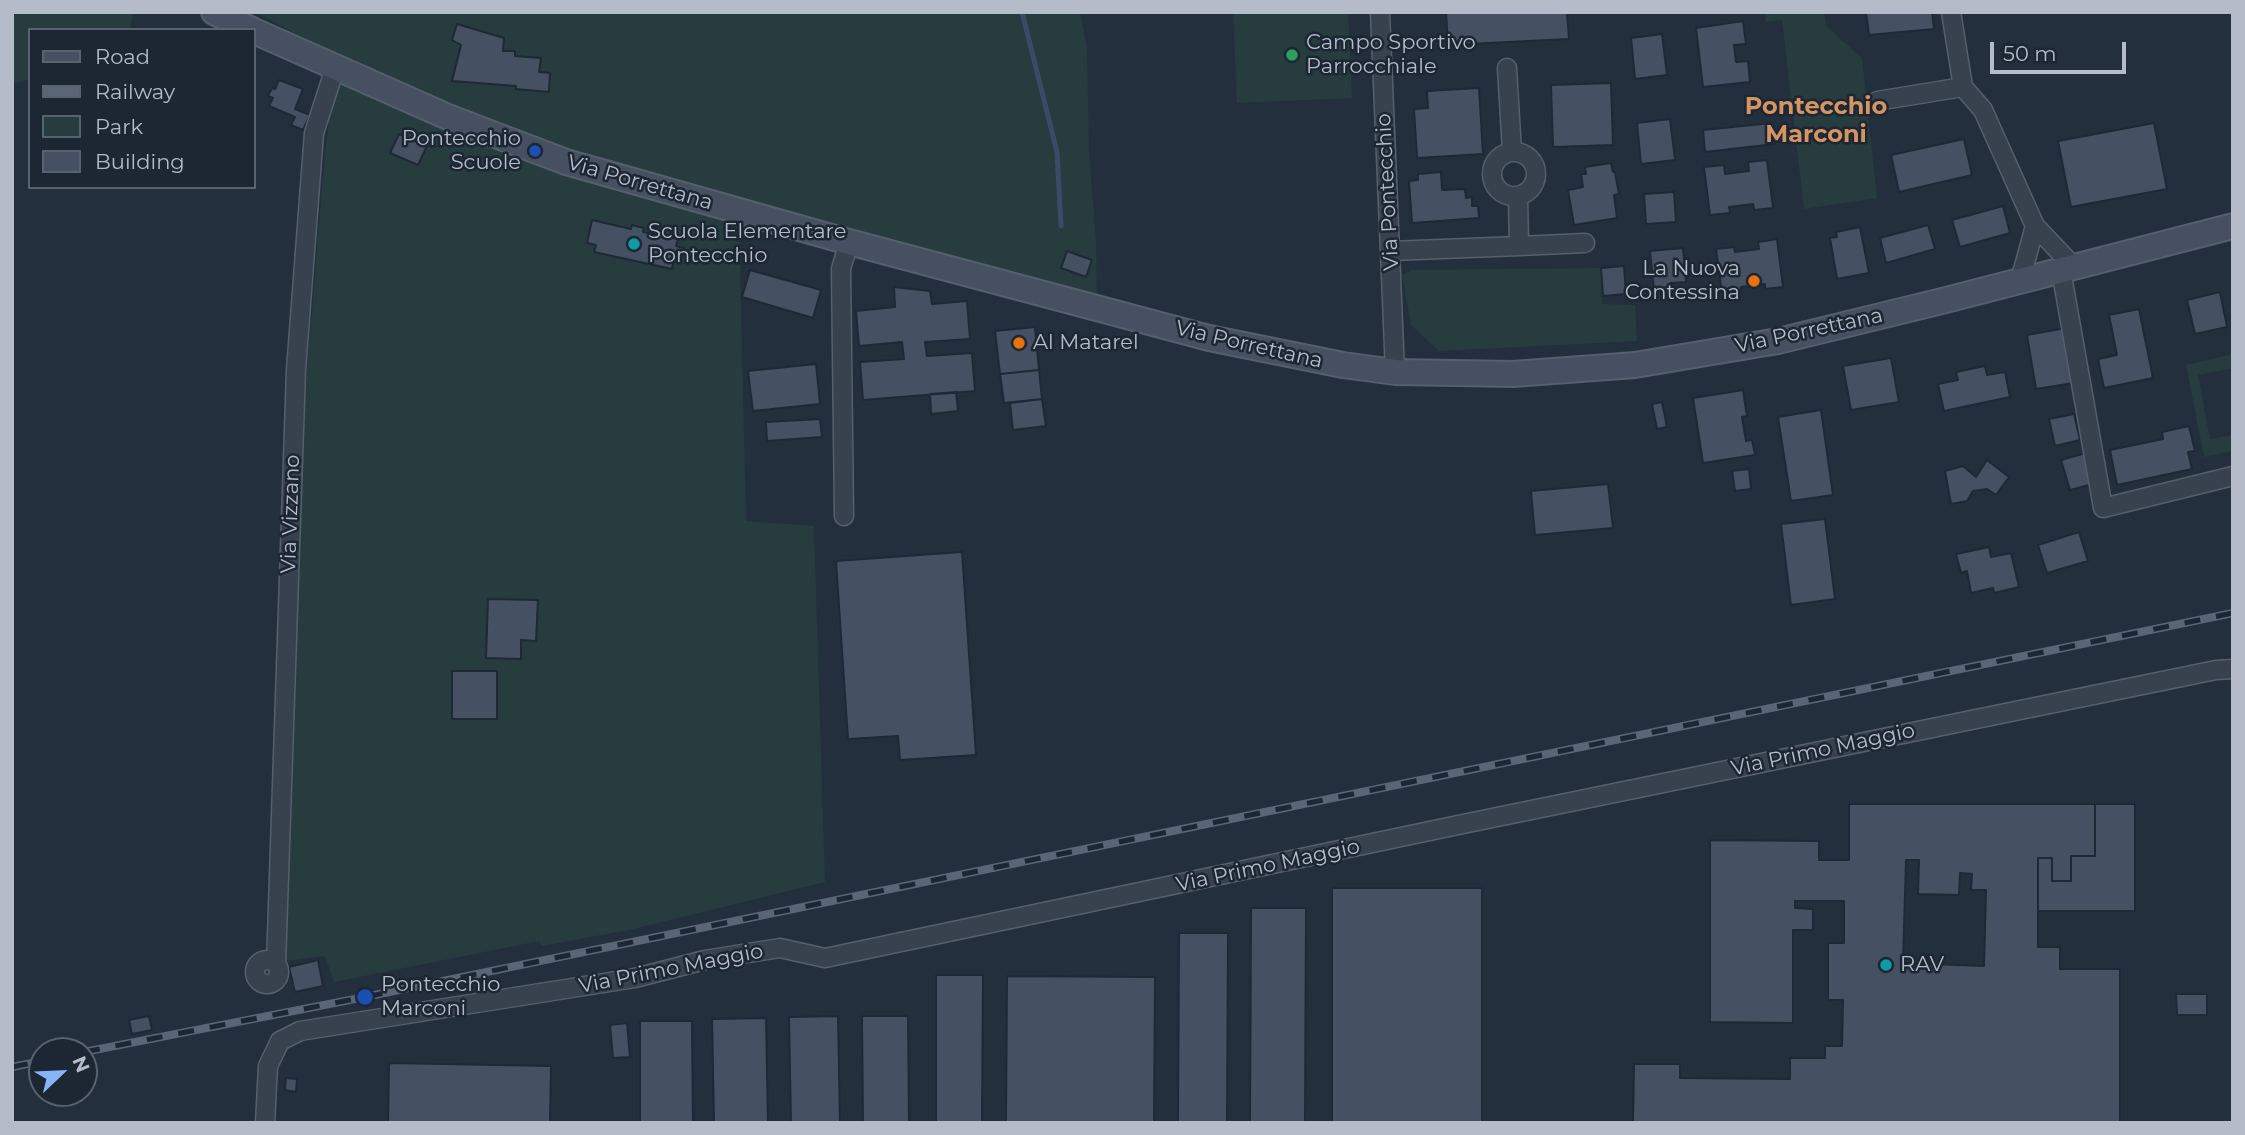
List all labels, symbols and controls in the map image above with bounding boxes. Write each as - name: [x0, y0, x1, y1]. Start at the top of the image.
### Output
- legend: [28, 28, 256, 189]
- scale bar: [1993, 28, 2130, 72]
- place label: Campo Sportivo Parrocchiale: [1306, 30, 1476, 80]
- text: 50 m: [2003, 41, 2057, 66]
- text: Road: [95, 44, 150, 69]
- marker: Campo Sportivo Parrocchiale: [1284, 47, 1300, 63]
- text: Railway: [95, 79, 175, 104]
- district label: Pontecchio Marconi: [1745, 93, 1887, 149]
- street label: Via Pontecchio: [1371, 113, 1405, 271]
- text: Park: [95, 114, 143, 139]
- place label: Pontecchio Scuole: [402, 126, 521, 176]
- marker: Pontecchio Scuole: [527, 143, 543, 159]
- text: Building: [95, 149, 185, 174]
- street label: Via Porrettana: [564, 150, 716, 216]
- place label: Scuola Elementare Pontecchio: [648, 219, 846, 269]
- marker: Scuola Elementare Pontecchio: [626, 236, 642, 252]
- place label: La Nuova Contessina: [1625, 256, 1740, 306]
- marker: La Nuova Contessina: [1746, 273, 1762, 289]
- street label: Via Porrettana: [1733, 303, 1885, 359]
- street label: Via Porrettana: [1173, 316, 1325, 374]
- place label: Al Matarel: [1033, 330, 1139, 356]
- marker: Al Matarel: [1011, 335, 1027, 351]
- street label: Via Vizzano: [276, 454, 306, 574]
- street label: Via Primo Maggio: [1729, 718, 1917, 782]
- street label: Via Primo Maggio: [1174, 834, 1362, 898]
- street label: Via Primo Maggio: [577, 939, 765, 999]
- place label: RAV: [1900, 952, 1944, 978]
- marker: RAV: [1878, 957, 1894, 973]
- place label: Pontecchio Marconi: [381, 972, 500, 1022]
- marker: Pontecchio Marconi: [355, 987, 375, 1007]
- north arrow: [28, 1037, 98, 1107]
- text: N: [67, 1053, 95, 1076]

